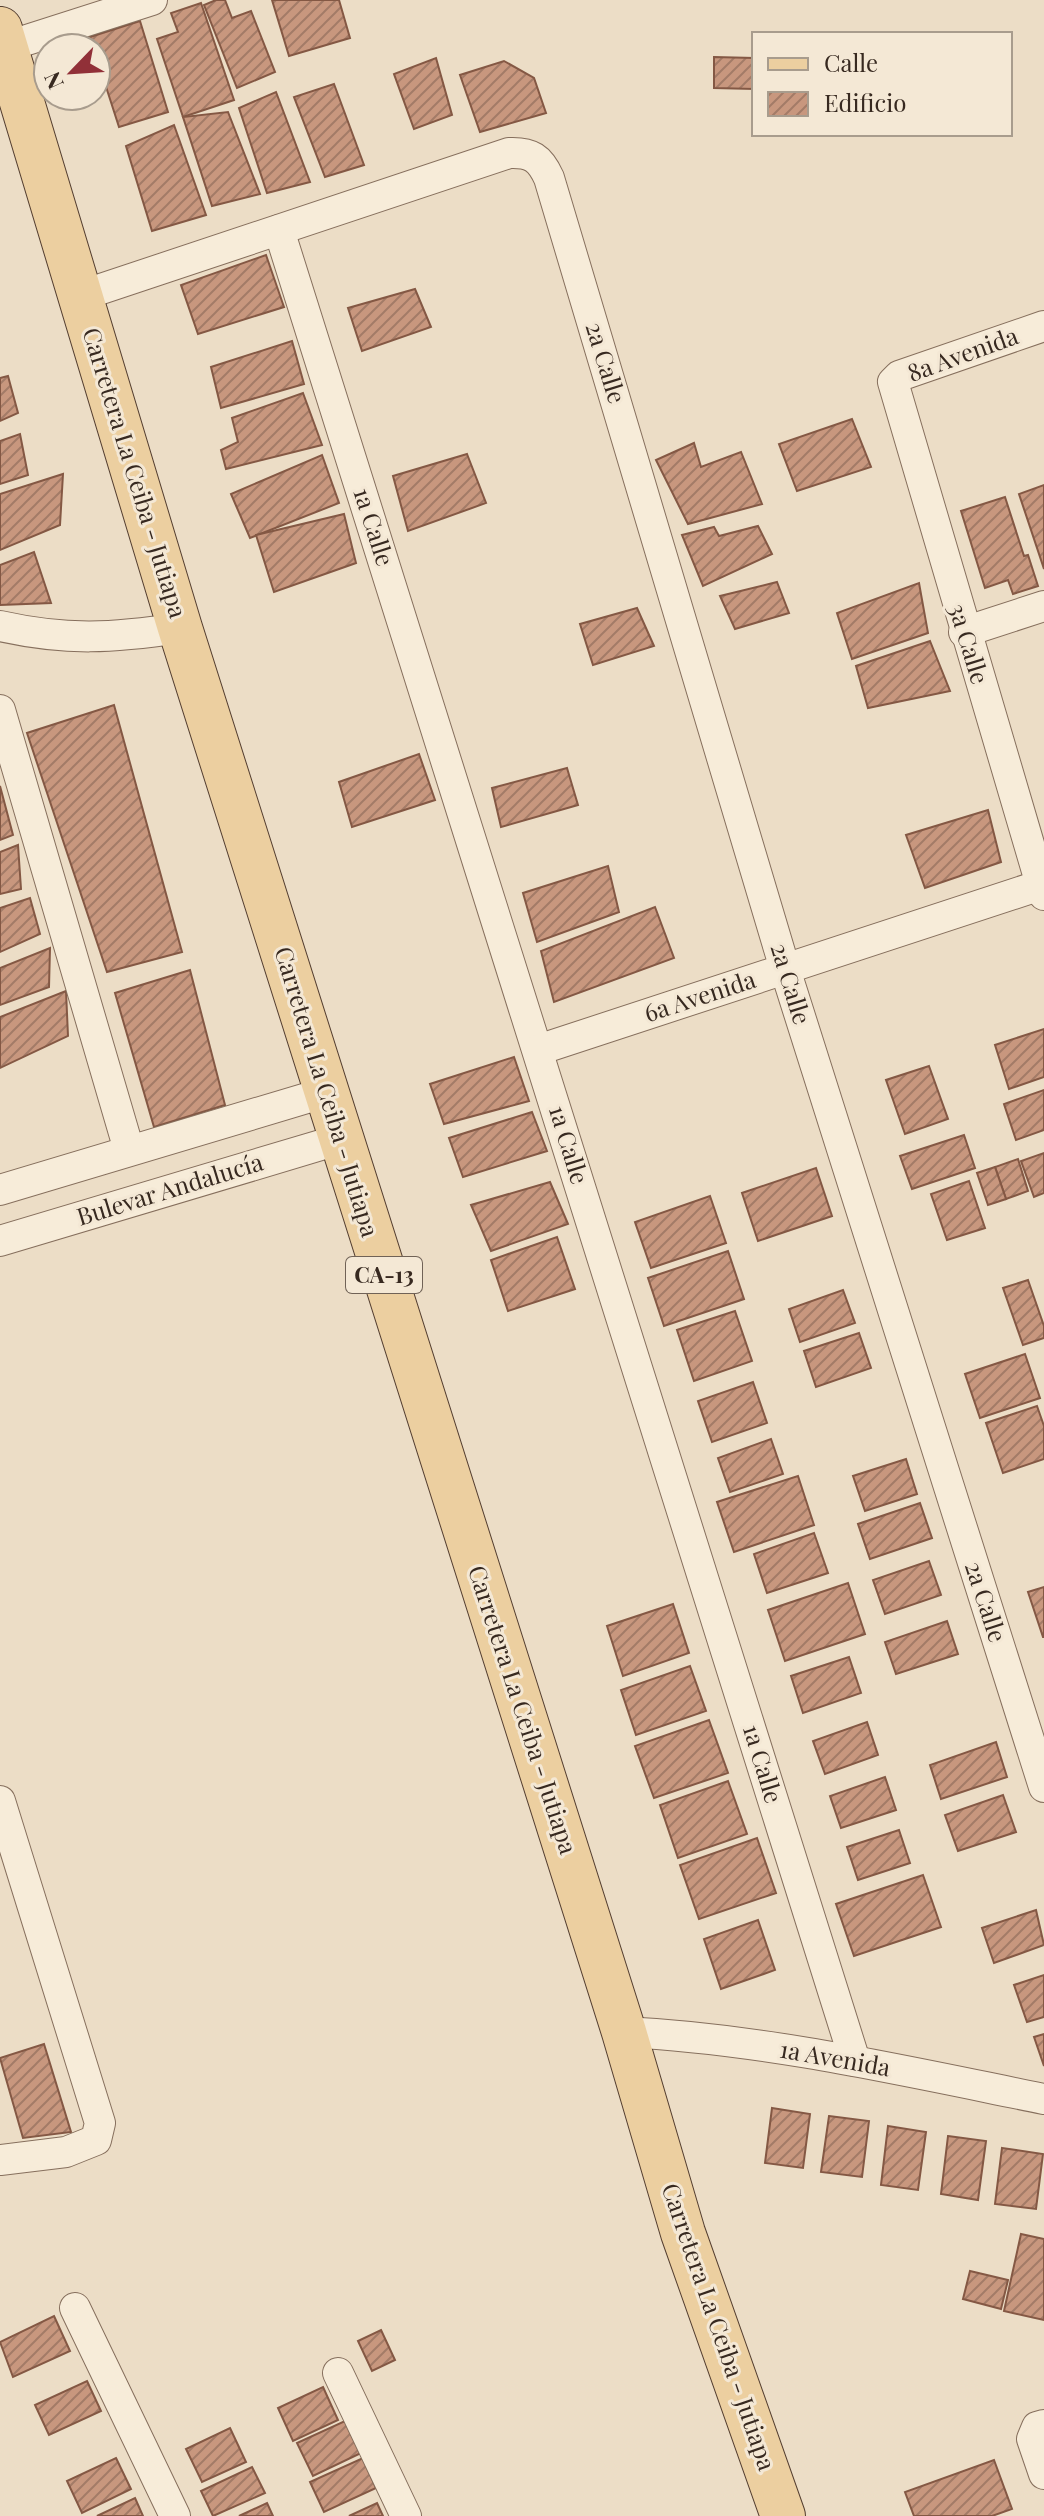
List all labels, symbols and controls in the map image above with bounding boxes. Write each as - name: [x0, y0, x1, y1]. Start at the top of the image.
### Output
- north arrow: [32, 32, 112, 112]
- legend: [752, 32, 1012, 136]
- text: Calle: [824, 46, 878, 78]
- text: N: [36, 67, 70, 94]
- text: Edificio: [824, 86, 906, 118]
- street label: 2a Calle: [579, 318, 634, 407]
- street label: 8a Avenida: [903, 318, 1022, 388]
- street label: Carretera La Ceiba - Jutiapa: [76, 323, 195, 621]
- street label: 1a Calle: [347, 483, 403, 570]
- street label: 3a Calle: [943, 599, 997, 688]
- street label: 2a Calle: [764, 939, 819, 1028]
- street label: Carretera La Ceiba - Jutiapa: [268, 942, 387, 1240]
- street label: 6a Avenida: [640, 962, 759, 1028]
- street label: 1a Calle: [543, 1101, 597, 1188]
- street label: Bulevar Andalucía: [72, 1145, 267, 1232]
- road number: CA-13: [346, 1257, 422, 1293]
- street label: 2a Calle: [959, 1557, 1015, 1646]
- street label: Carretera La Ceiba - Jutiapa: [462, 1561, 586, 1858]
- street label: 1a Calle: [737, 1720, 791, 1807]
- street label: 1a Avenida: [778, 2032, 893, 2082]
- street label: Carretera La Ceiba - Jutiapa: [656, 2178, 784, 2474]

